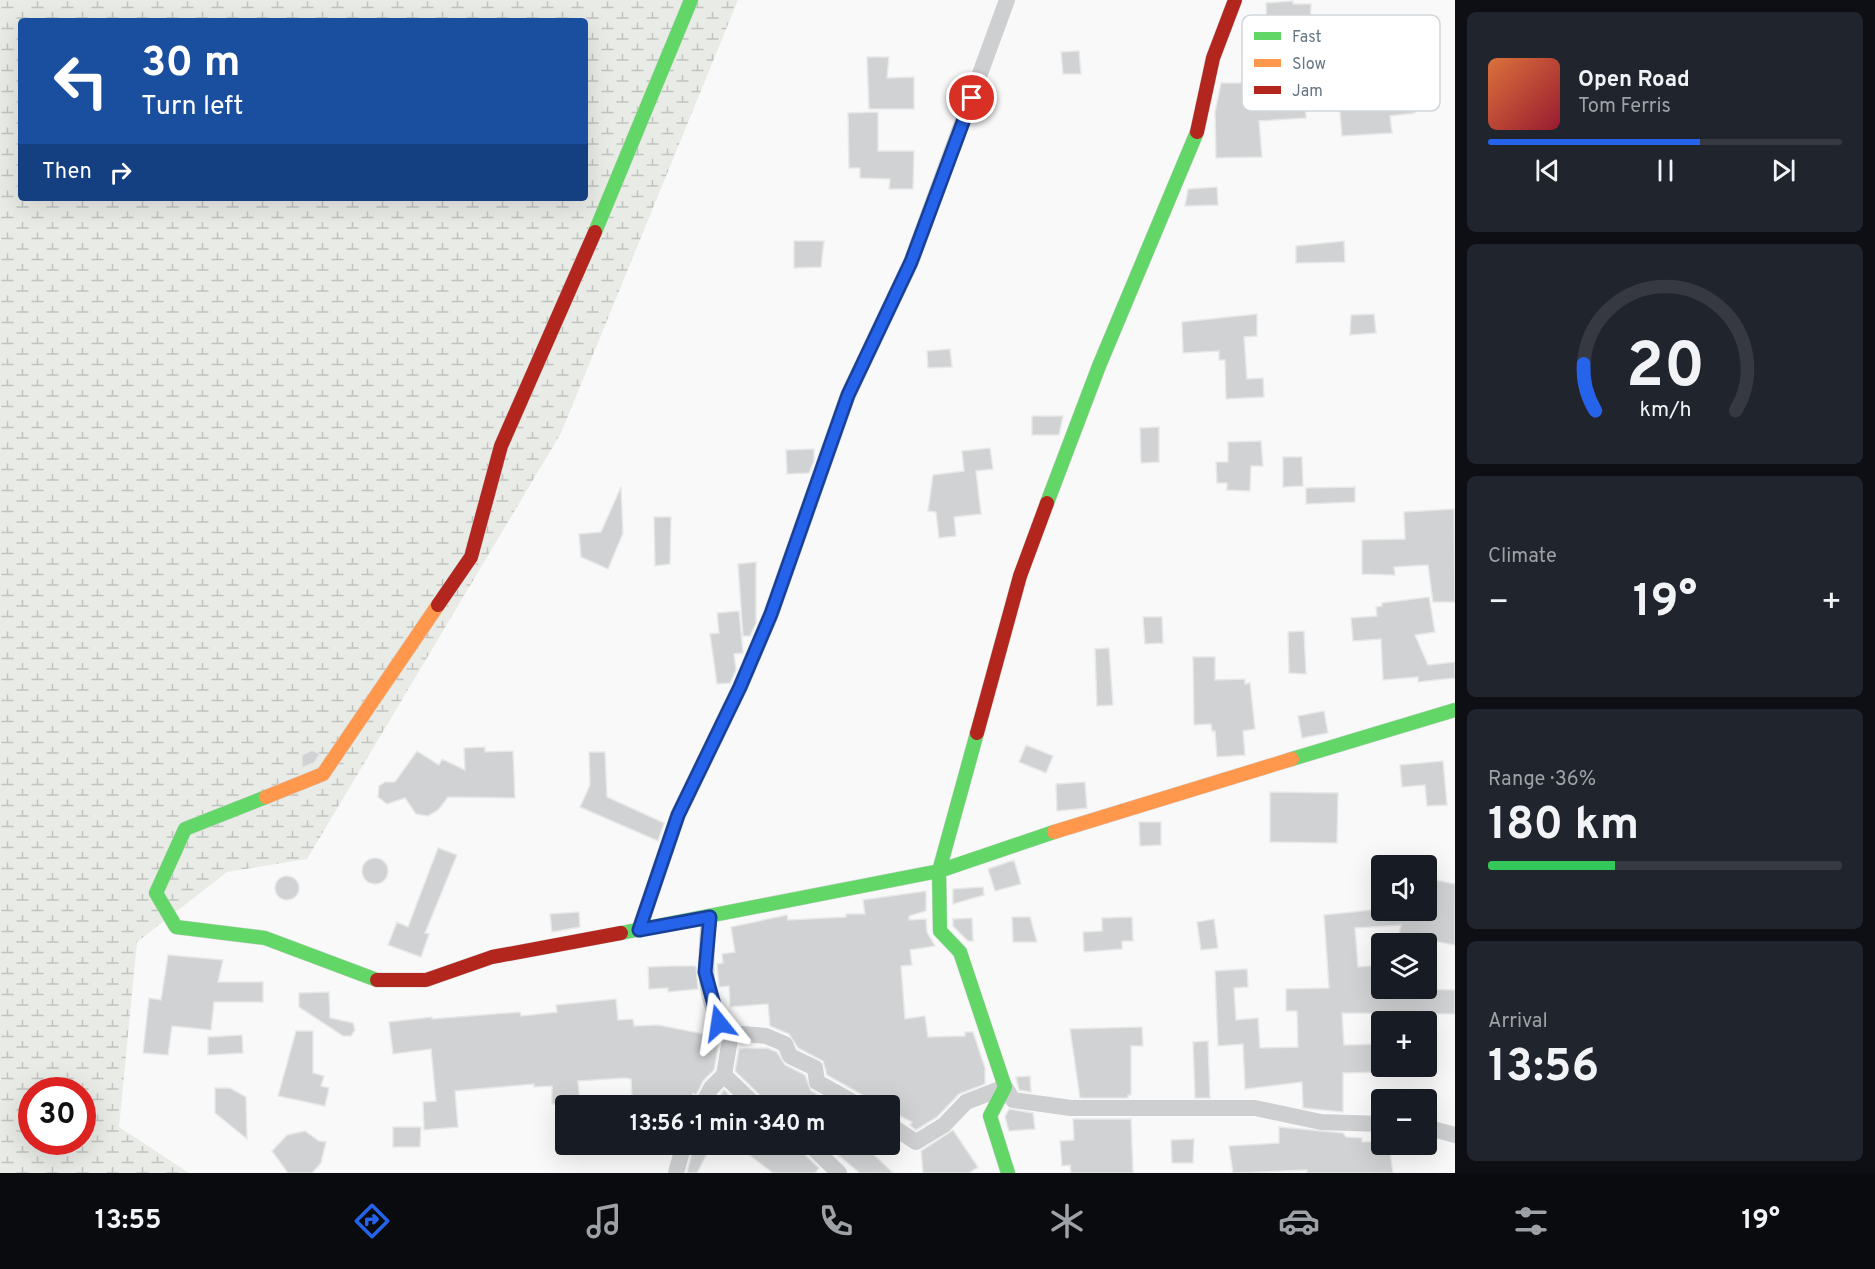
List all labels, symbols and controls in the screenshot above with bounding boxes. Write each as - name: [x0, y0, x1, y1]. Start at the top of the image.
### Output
- legend: [1242, 15, 1440, 111]
- text: Fast: [1292, 28, 1322, 48]
- text: 30 m: [141, 38, 240, 91]
- icon: left: [42, 42, 120, 120]
- text: Slow: [1292, 55, 1326, 75]
- text: Open Road: [1578, 67, 1690, 94]
- pin: [946, 72, 997, 123]
- icon: arrive: [955, 81, 988, 114]
- text: Jam: [1292, 82, 1323, 102]
- text: Turn left: [141, 90, 243, 124]
- text: Tom Ferris: [1578, 94, 1671, 120]
- icon: previous: [1531, 154, 1564, 187]
- icon: pause: [1649, 154, 1682, 187]
- icon: next: [1767, 154, 1800, 187]
- icon: right: [104, 156, 137, 189]
- text: Then: [42, 159, 92, 186]
- text: 20: [1625, 330, 1705, 409]
- text: km/h: [1639, 398, 1691, 425]
- text: Climate: [1488, 544, 1557, 570]
- text: 19°: [1633, 575, 1697, 632]
- text: −: [1488, 583, 1509, 625]
- text: +: [1821, 583, 1842, 625]
- text: Range · 36%: [1488, 767, 1596, 793]
- text: 180 km: [1488, 798, 1639, 855]
- map controls: [1371, 855, 1437, 1155]
- button: sound: [1371, 855, 1437, 921]
- button: layers: [1371, 933, 1437, 999]
- position arrow: [687, 991, 751, 1055]
- text: Arrival: [1488, 1009, 1548, 1035]
- button: +: [1371, 1011, 1437, 1077]
- text: 13:56: [1488, 1040, 1599, 1097]
- speed limit sign: 30: [18, 1077, 96, 1155]
- button: −: [1371, 1089, 1437, 1155]
- text: 13:56 · 1 min · 340 m: [630, 1111, 825, 1138]
- icon: directions: [351, 1200, 393, 1242]
- icon: music: [583, 1200, 625, 1242]
- icon: phone: [815, 1200, 857, 1242]
- icon: climate: [1046, 1200, 1088, 1242]
- icon: car: [1278, 1200, 1320, 1242]
- icon: filters: [1510, 1200, 1552, 1242]
- text: 13:55: [95, 1204, 161, 1238]
- text: 19°: [1741, 1204, 1780, 1238]

